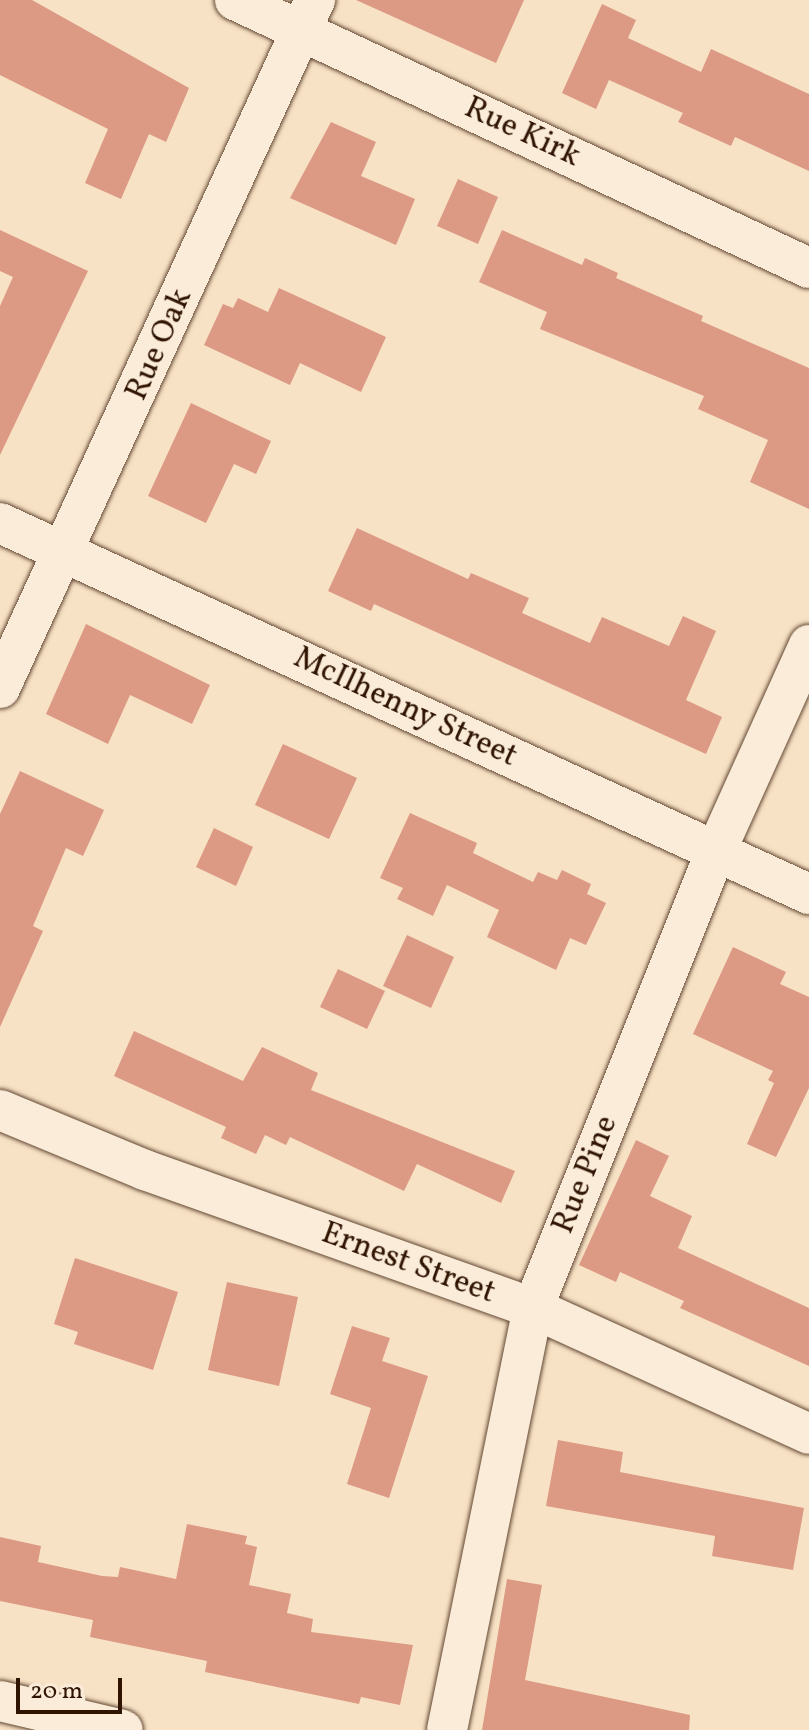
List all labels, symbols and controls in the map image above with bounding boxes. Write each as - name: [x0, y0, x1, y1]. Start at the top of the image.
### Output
- street label: Rue Kirk: [458, 89, 586, 177]
- street label: Rue Oak: [118, 283, 202, 407]
- street label: McIlhenny Street: [287, 639, 523, 777]
- street label: Rue Pine: [545, 1110, 627, 1240]
- street label: Ernest Street: [316, 1215, 500, 1313]
- scale bar: [20, 1662, 126, 1712]
- text: 20 m: [30, 1675, 83, 1709]

